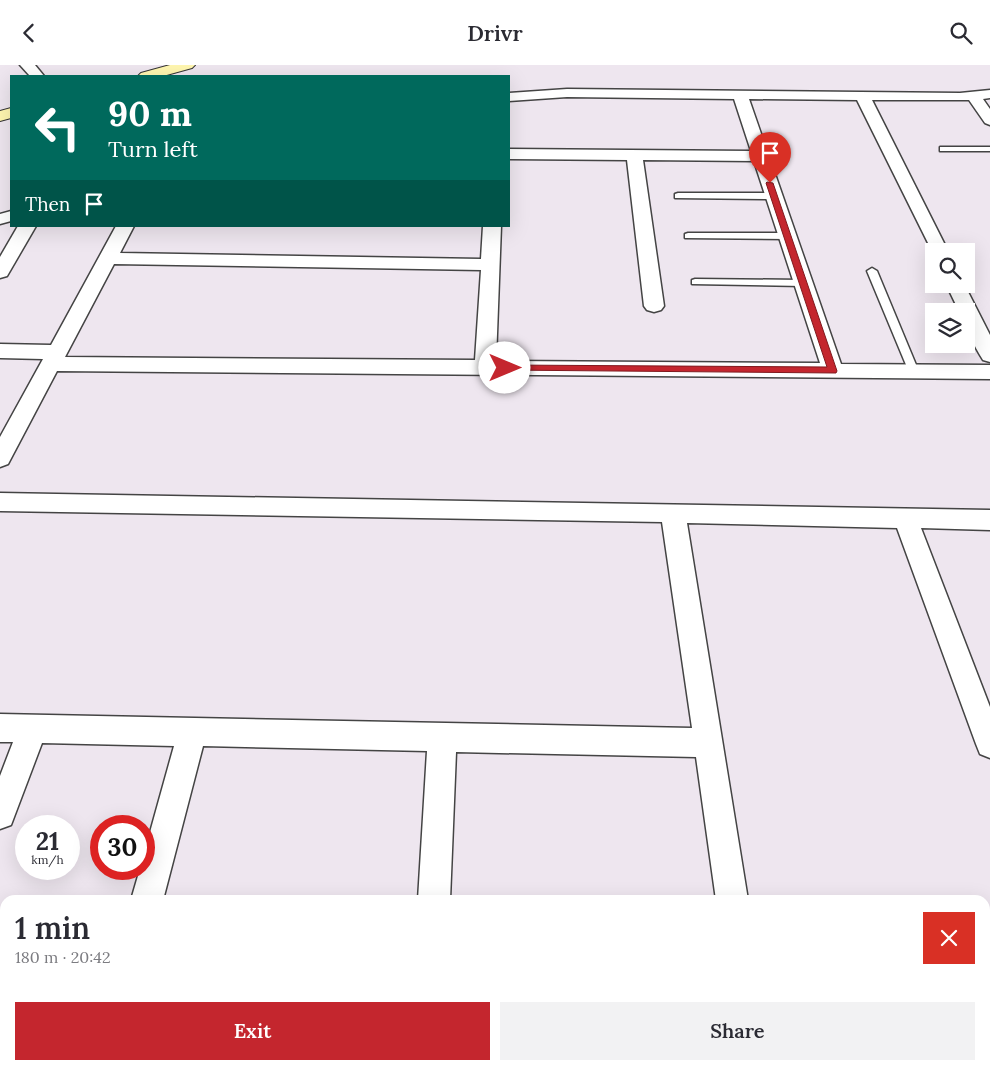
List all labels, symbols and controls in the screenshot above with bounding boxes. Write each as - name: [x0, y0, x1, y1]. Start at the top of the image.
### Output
- icon: back: [15, 19, 43, 47]
- text: Drivr: [467, 19, 523, 47]
- icon: search: [947, 19, 975, 47]
- text: 90 m: [108, 91, 192, 136]
- icon: left: [25, 95, 90, 160]
- pin: [749, 132, 791, 183]
- text: Turn left: [108, 135, 198, 163]
- icon: arrive: [756, 139, 784, 167]
- icon: arrive: [80, 190, 108, 218]
- text: Then: [25, 192, 70, 216]
- map controls: [925, 243, 975, 353]
- button: search: [925, 243, 975, 293]
- button: layers: [925, 303, 975, 353]
- position arrow: [478, 341, 530, 393]
- speed limit sign: 30: [90, 815, 155, 880]
- text: 21: [36, 825, 59, 857]
- text: km/h: [31, 852, 64, 867]
- text: 1 min: [15, 909, 90, 947]
- button: close: [923, 912, 975, 964]
- text: 180 m · 20:42: [15, 947, 110, 967]
- button: Exit: [15, 1002, 490, 1060]
- button: Share: [500, 1002, 975, 1060]

